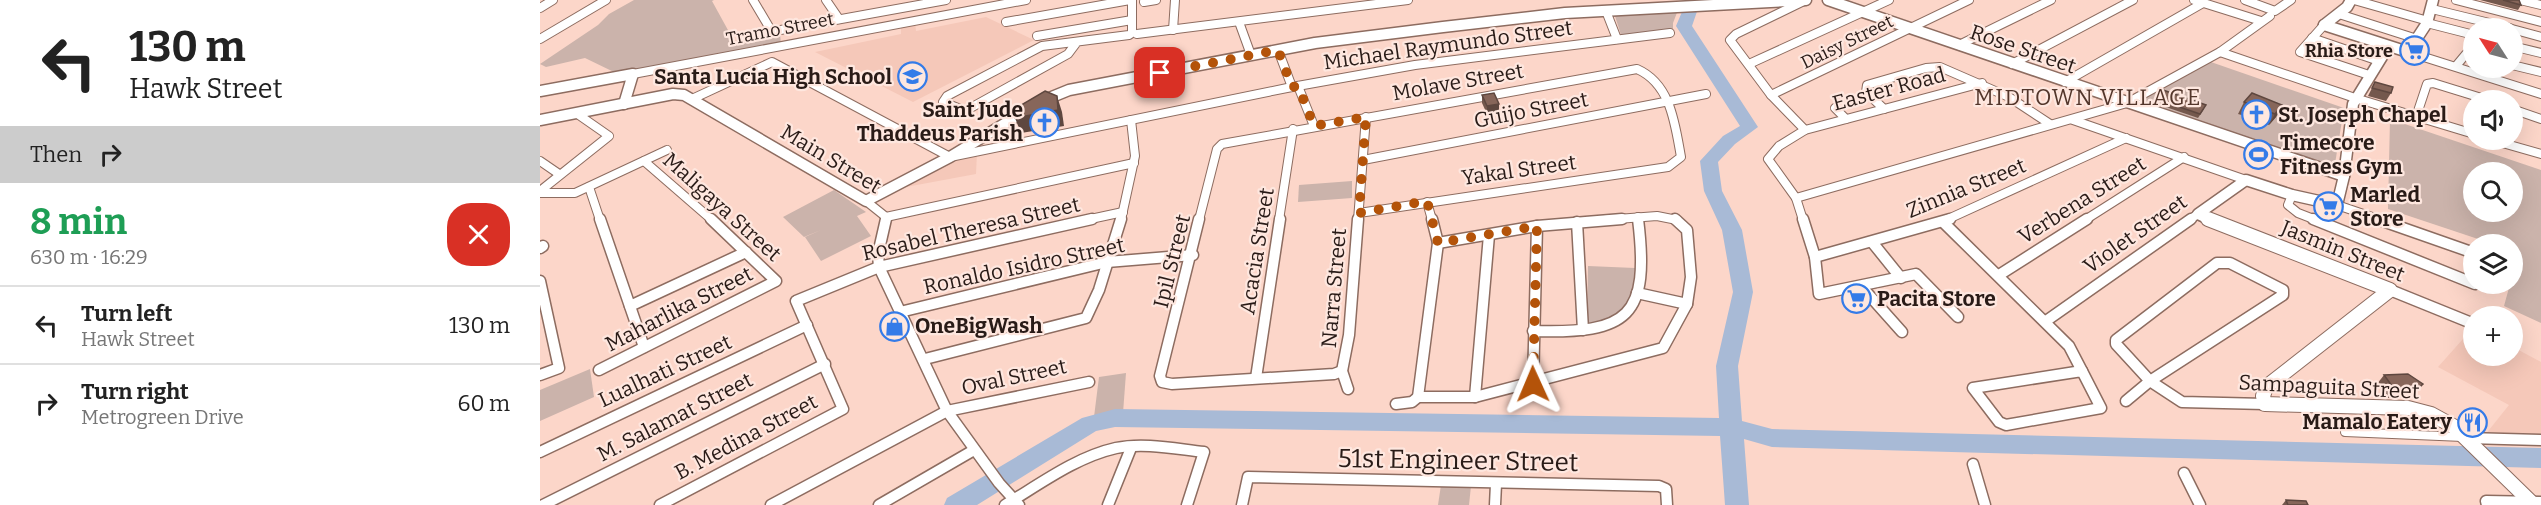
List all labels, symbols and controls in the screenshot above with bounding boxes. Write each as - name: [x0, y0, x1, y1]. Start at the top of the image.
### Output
- street label: Tramo Street: [724, 8, 836, 50]
- street label: Daisy Street: [1797, 10, 1897, 74]
- street label: Michael Raymundo Street: [1322, 15, 1575, 75]
- north arrow: [2463, 18, 2523, 78]
- map controls: [2463, 18, 2523, 366]
- street label: Rose Street: [1967, 19, 2080, 79]
- text: 130 m: [129, 22, 246, 72]
- icon: left: [30, 24, 108, 102]
- supermarket icon: Rhia Store: [2398, 35, 2430, 67]
- place label: Rhia Store: [2305, 40, 2393, 62]
- pin: [1134, 47, 1185, 98]
- icon: arrive: [1143, 56, 1176, 89]
- street label: Molave Street: [1390, 58, 1526, 106]
- school or university icon: Santa Lucia High School: [897, 61, 929, 93]
- street label: Easter Road: [1830, 61, 1948, 117]
- place label: Santa Lucia High School: [654, 64, 892, 90]
- text: Hawk Street: [129, 73, 282, 105]
- district label: MIDTOWN VILLAGE: [1974, 84, 2202, 111]
- street label: Guijo Street: [1472, 86, 1591, 134]
- button: sound: [2463, 90, 2523, 150]
- place label: Saint Jude Thaddeus Parish: [857, 97, 1024, 147]
- church icon: St. Joseph Chapel: [2241, 99, 2273, 131]
- place label: St. Joseph Chapel: [2278, 102, 2447, 128]
- church icon: Saint Jude Thaddeus Parish: [1028, 106, 1060, 138]
- street label: Main Street: [776, 119, 886, 199]
- place label: Timecore Fitness Gym: [2280, 130, 2402, 180]
- icon: right: [94, 138, 127, 171]
- sports icon: Timecore Fitness Gym: [2243, 139, 2275, 171]
- text: Then: [30, 141, 82, 168]
- street label: Maligaya Street: [658, 147, 787, 267]
- street label: Yakal Street: [1460, 149, 1578, 191]
- street label: Verbena Street: [2013, 150, 2151, 250]
- street label: Zinnia Street: [1902, 152, 2030, 224]
- button: search: [2463, 162, 2523, 222]
- place label: Marled Store: [2350, 182, 2420, 232]
- street label: Acacia Street: [1234, 185, 1280, 316]
- street label: Violet Street: [2078, 189, 2192, 279]
- street label: Rosabel Theresa Street: [860, 191, 1083, 267]
- supermarket icon: Marled Store: [2313, 191, 2345, 223]
- text: 8 min: [30, 200, 127, 244]
- button: close: [447, 203, 510, 266]
- street label: Ipil Street: [1148, 211, 1196, 311]
- street label: Jasmin Street: [2276, 214, 2409, 288]
- street label: Narra Street: [1316, 227, 1352, 349]
- street label: Ronaldo Isidro Street: [921, 232, 1127, 300]
- button: layers: [2463, 234, 2523, 294]
- text: 630 m · 16:29: [30, 245, 148, 269]
- street label: Maharlika Street: [601, 260, 757, 357]
- supermarket icon: Pacita Store: [1840, 283, 1872, 315]
- place label: Pacita Store: [1877, 286, 1996, 312]
- text: Turn left: [81, 300, 173, 327]
- button: +: [2463, 306, 2523, 366]
- icon: left: [30, 309, 63, 342]
- shop icon: OneBigWash: [878, 310, 910, 342]
- text: 130 m: [449, 312, 510, 339]
- place label: OneBigWash: [915, 313, 1043, 339]
- text: Hawk Street: [81, 327, 195, 351]
- street label: Lualhati Street: [594, 329, 736, 413]
- position arrow: [1501, 352, 1565, 416]
- street label: Oval Street: [959, 353, 1069, 401]
- street label: M. Salamat Street: [593, 366, 757, 467]
- street label: Sampaguita Street: [2238, 369, 2420, 405]
- text: Turn right: [81, 378, 189, 405]
- icon: right: [30, 387, 63, 420]
- street label: B. Medina Street: [670, 388, 822, 486]
- text: 60 m: [458, 390, 510, 417]
- text: Metrogreen Drive: [81, 405, 244, 429]
- restaurant icon: Mamalo Eatery: [2457, 406, 2489, 438]
- place label: Mamalo Eatery: [2302, 409, 2452, 435]
- street label: 51st Engineer Street: [1338, 443, 1579, 478]

